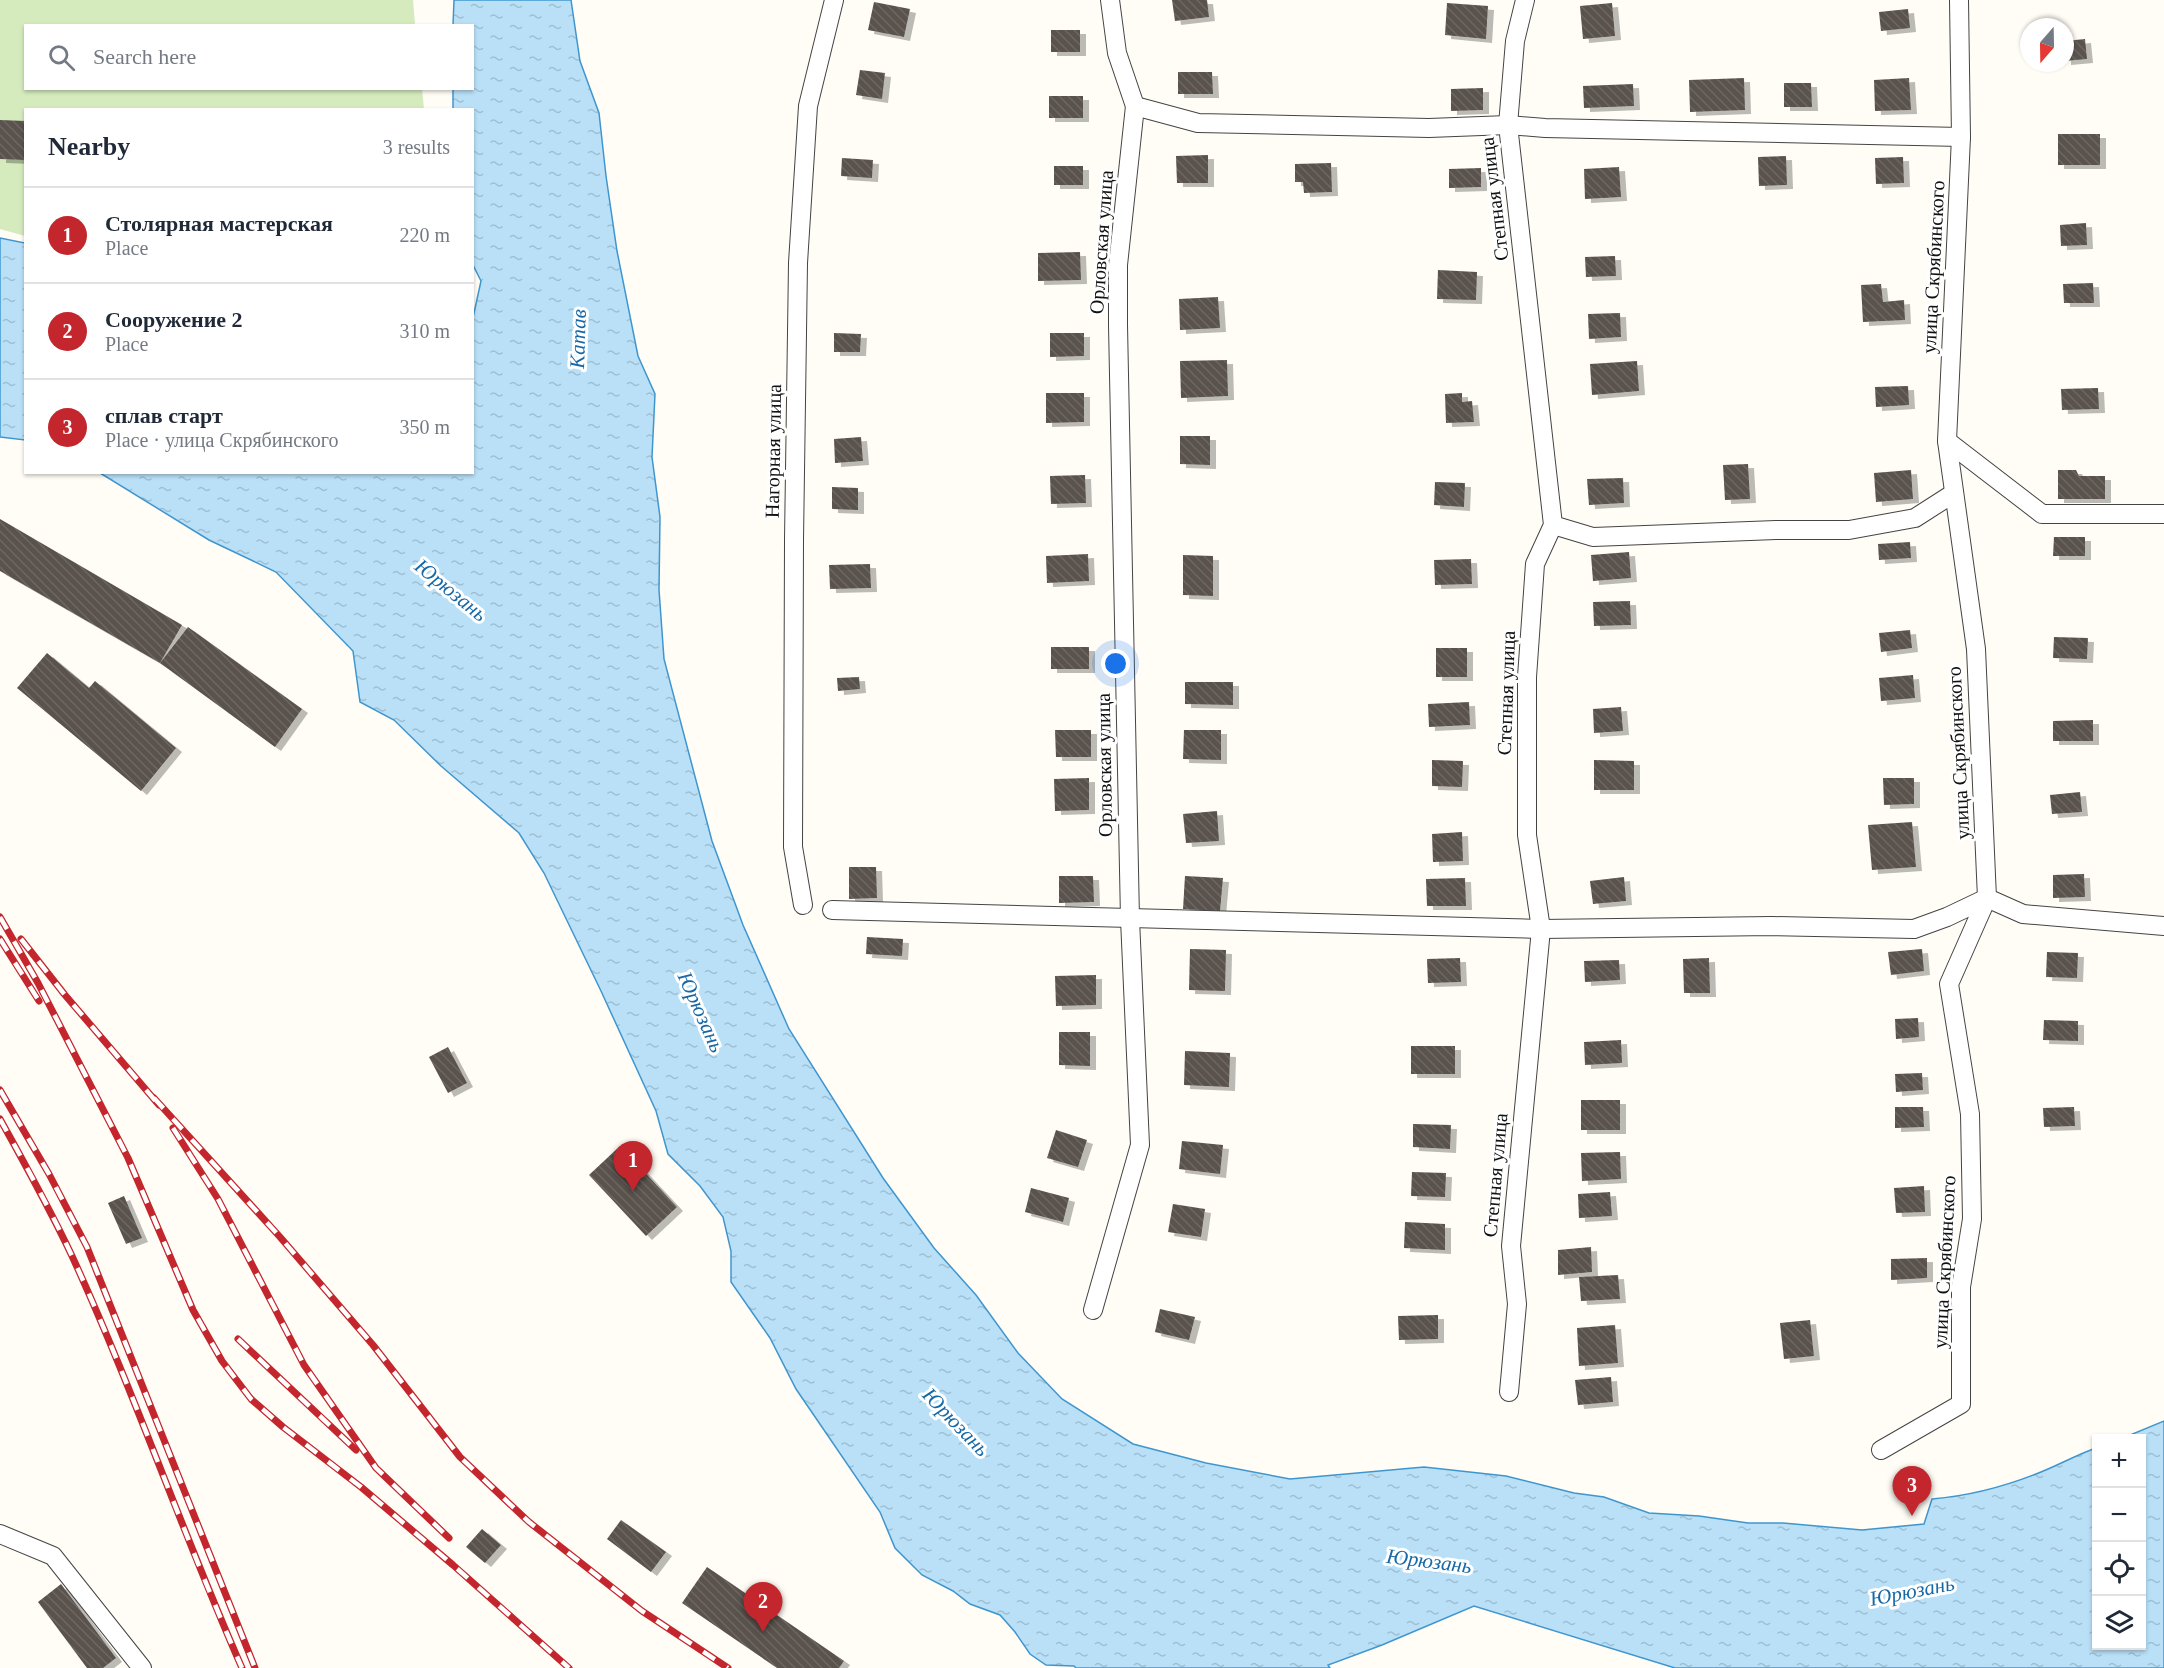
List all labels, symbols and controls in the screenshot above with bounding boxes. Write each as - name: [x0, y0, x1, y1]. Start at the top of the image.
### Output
- north arrow: [2020, 18, 2074, 72]
- search box: [24, 24, 474, 90]
- icon: search: [45, 41, 78, 74]
- text: Search here: [93, 44, 196, 69]
- text: Nearby: [48, 132, 130, 161]
- text: 3 results: [383, 136, 450, 158]
- street label: Степная улица: [1475, 136, 1514, 262]
- street label: Орловская улица: [1085, 169, 1118, 315]
- street label: улица Скрябинского: [1917, 180, 1950, 354]
- text: Столярная мастерская: [105, 211, 333, 236]
- text: 1: [63, 224, 73, 246]
- text: 220 m: [399, 224, 450, 246]
- text: Place: [105, 237, 148, 259]
- text: Сооружение 2: [105, 307, 243, 332]
- water label: Катав: [565, 309, 591, 370]
- text: 2: [63, 320, 73, 342]
- text: 310 m: [399, 320, 450, 342]
- text: Place: [105, 333, 148, 355]
- street label: Нагорная улица: [761, 384, 786, 518]
- text: сплав старт: [105, 403, 223, 428]
- text: 3: [63, 416, 73, 438]
- text: 350 m: [399, 416, 450, 438]
- text: Place · улица Скрябинского: [105, 429, 338, 451]
- water label: Юрюзань: [409, 553, 492, 626]
- street label: Степная улица: [1493, 630, 1520, 756]
- your location: [1101, 649, 1130, 678]
- street label: улица Скрябинского: [1942, 666, 1975, 840]
- street label: Орловская улица: [1092, 693, 1117, 837]
- water label: Юрюзань: [672, 967, 729, 1056]
- street label: Степная улица: [1479, 1112, 1512, 1238]
- pin: 1: [614, 1142, 652, 1191]
- street label: улица Скрябинского: [1928, 1175, 1961, 1349]
- water label: Юрюзань: [917, 1382, 994, 1461]
- map controls: [2092, 1434, 2146, 1650]
- button: +: [2092, 1434, 2146, 1488]
- pin: 3: [1892, 1466, 1932, 1516]
- button: −: [2092, 1488, 2146, 1542]
- button: locate: [2092, 1542, 2146, 1596]
- water label: Юрюзань: [1384, 1544, 1473, 1578]
- water label: Юрюзань: [1867, 1571, 1956, 1611]
- pin: 2: [744, 1582, 783, 1632]
- button: layers: [2092, 1596, 2146, 1650]

